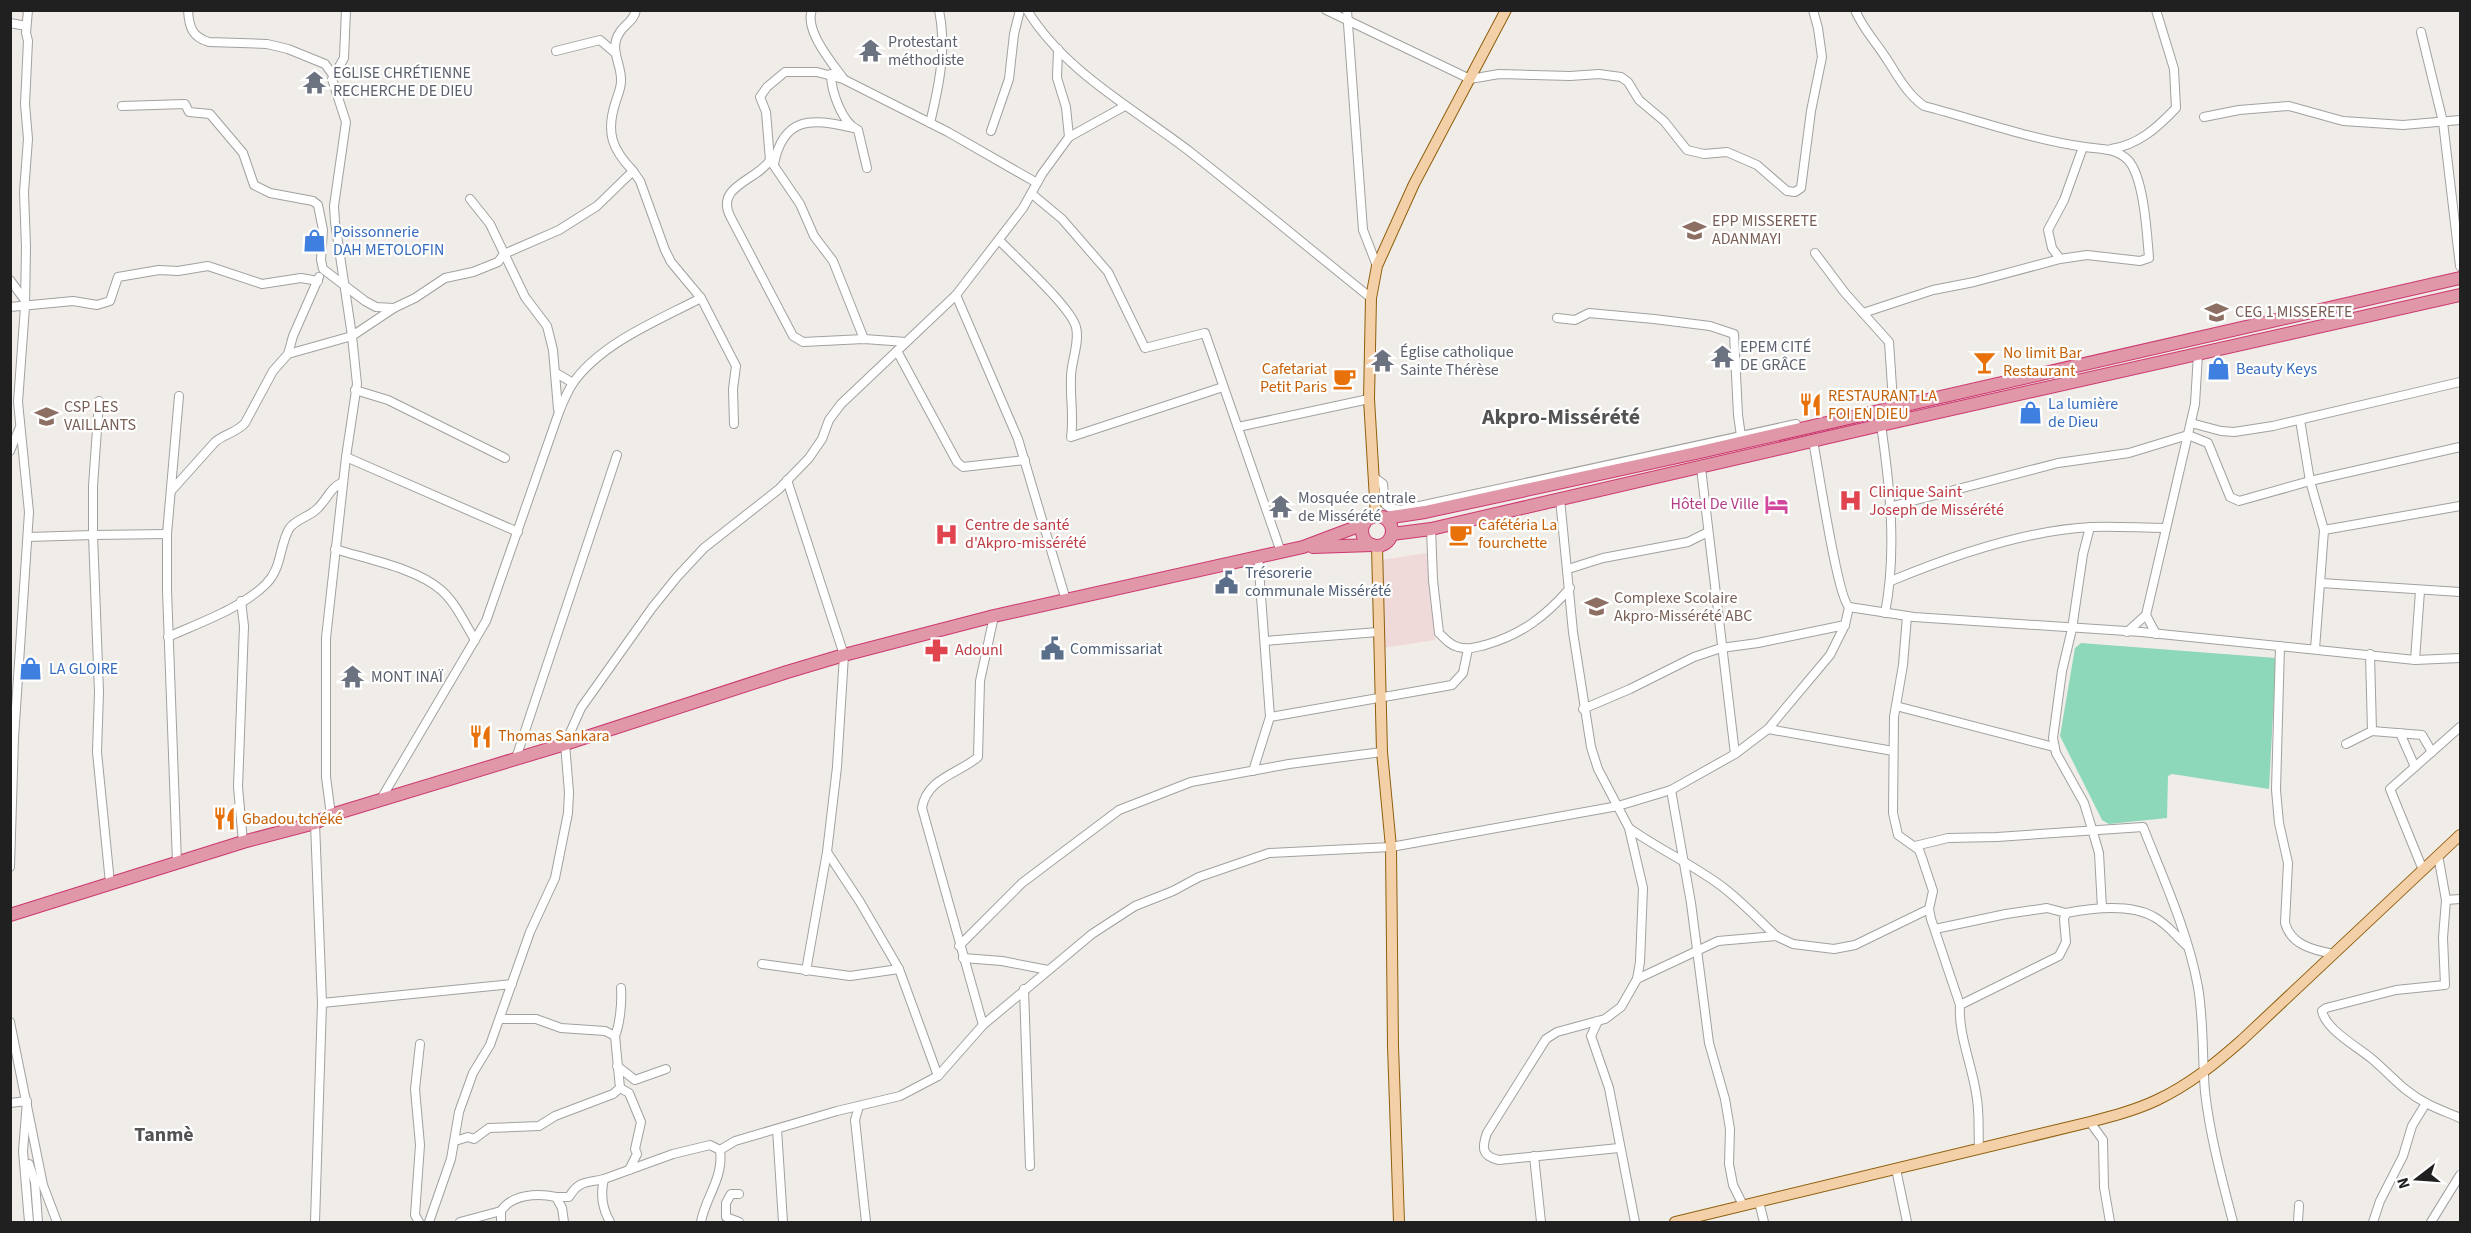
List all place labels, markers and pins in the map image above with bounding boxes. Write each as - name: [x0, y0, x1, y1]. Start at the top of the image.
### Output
- place label: Protestant méthodiste: [888, 31, 964, 71]
- temple icon: Protestant méthodiste: [857, 38, 883, 64]
- place label: EGLISE CHRÉTIENNE RECHERCHE DE DIEU: [333, 62, 473, 102]
- temple icon: EGLISE CHRÉTIENNE RECHERCHE DE DIEU: [302, 69, 328, 95]
- place label: EPP MISSERETE ADANMAYI: [1712, 210, 1817, 250]
- school or university icon: EPP MISSERETE ADANMAYI: [1681, 217, 1707, 243]
- place label: Poissonnerie DAH METOLOFIN: [333, 221, 444, 261]
- shop icon: Poissonnerie DAH METOLOFIN: [302, 228, 328, 254]
- school or university icon: CEG 1 MISSERETE: [2204, 299, 2230, 325]
- place label: CEG 1 MISSERETE: [2235, 301, 2352, 323]
- place label: EPEM CITÉ DE GRÂCE: [1740, 336, 1811, 376]
- place label: Église catholique Sainte Thérèse: [1400, 341, 1514, 381]
- place label: No limit Bar Restaurant: [2003, 342, 2083, 382]
- temple icon: EPEM CITÉ DE GRÂCE: [1709, 343, 1735, 369]
- temple icon: Église catholique Sainte Thérèse: [1369, 348, 1395, 374]
- bar icon: No limit Bar Restaurant: [1972, 349, 1998, 375]
- shop icon: Beauty Keys: [2205, 356, 2231, 382]
- place label: Cafetariat Petit Paris: [1260, 358, 1328, 398]
- place label: Beauty Keys: [2236, 358, 2318, 380]
- cafe icon: Cafetariat Petit Paris: [1332, 365, 1358, 391]
- place label: RESTAURANT LA FOI EN DIEU: [1828, 385, 1937, 425]
- restaurant icon: RESTAURANT LA FOI EN DIEU: [1797, 392, 1823, 418]
- place label: La lumière de Dieu: [2048, 393, 2118, 433]
- place label: CSP LES VAILLANTS: [64, 396, 136, 436]
- shop icon: La lumière de Dieu: [2017, 400, 2043, 426]
- school or university icon: CSP LES VAILLANTS: [33, 403, 59, 429]
- place label: Clinique Saint Joseph de Missérété: [1869, 481, 2004, 521]
- place label: Mosquée centrale de Missérété: [1298, 487, 1416, 527]
- hospital icon: Clinique Saint Joseph de Missérété: [1838, 488, 1864, 514]
- hotel icon: Hôtel De Ville: [1764, 491, 1790, 517]
- place label: Hôtel De Ville: [1671, 493, 1759, 515]
- temple icon: Mosquée centrale de Missérété: [1267, 494, 1293, 520]
- place label: Centre de santé d'Akpro-missérété: [965, 514, 1087, 554]
- place label: Cafétéria La fourchette: [1478, 514, 1557, 554]
- hospital icon: Centre de santé d'Akpro-missérété: [934, 521, 960, 547]
- cafe icon: Cafétéria La fourchette: [1447, 521, 1473, 547]
- place label: Trésorerie communale Missérété: [1245, 562, 1391, 602]
- public building icon: Trésorerie communale Missérété: [1214, 569, 1240, 595]
- place label: Complexe Scolaire Akpro-Missérété ABC: [1614, 587, 1752, 627]
- school or university icon: Complexe Scolaire Akpro-Missérété ABC: [1583, 594, 1609, 620]
- public building icon: Commissariat: [1039, 636, 1065, 662]
- pharmacy icon: Adounl: [924, 637, 950, 663]
- place label: Commissariat: [1070, 638, 1163, 660]
- place label: Adounl: [955, 639, 1003, 661]
- shop icon: LA GLOIRE: [18, 656, 44, 682]
- place label: LA GLOIRE: [49, 658, 118, 680]
- temple icon: MONT INAÏ: [340, 664, 366, 690]
- place label: MONT INAÏ: [371, 666, 444, 688]
- restaurant icon: Thomas Sankara: [467, 723, 493, 749]
- place label: Thomas Sankara: [498, 725, 610, 747]
- restaurant icon: Gbadou tchéké: [211, 806, 237, 832]
- place label: Gbadou tchéké: [242, 808, 343, 830]

